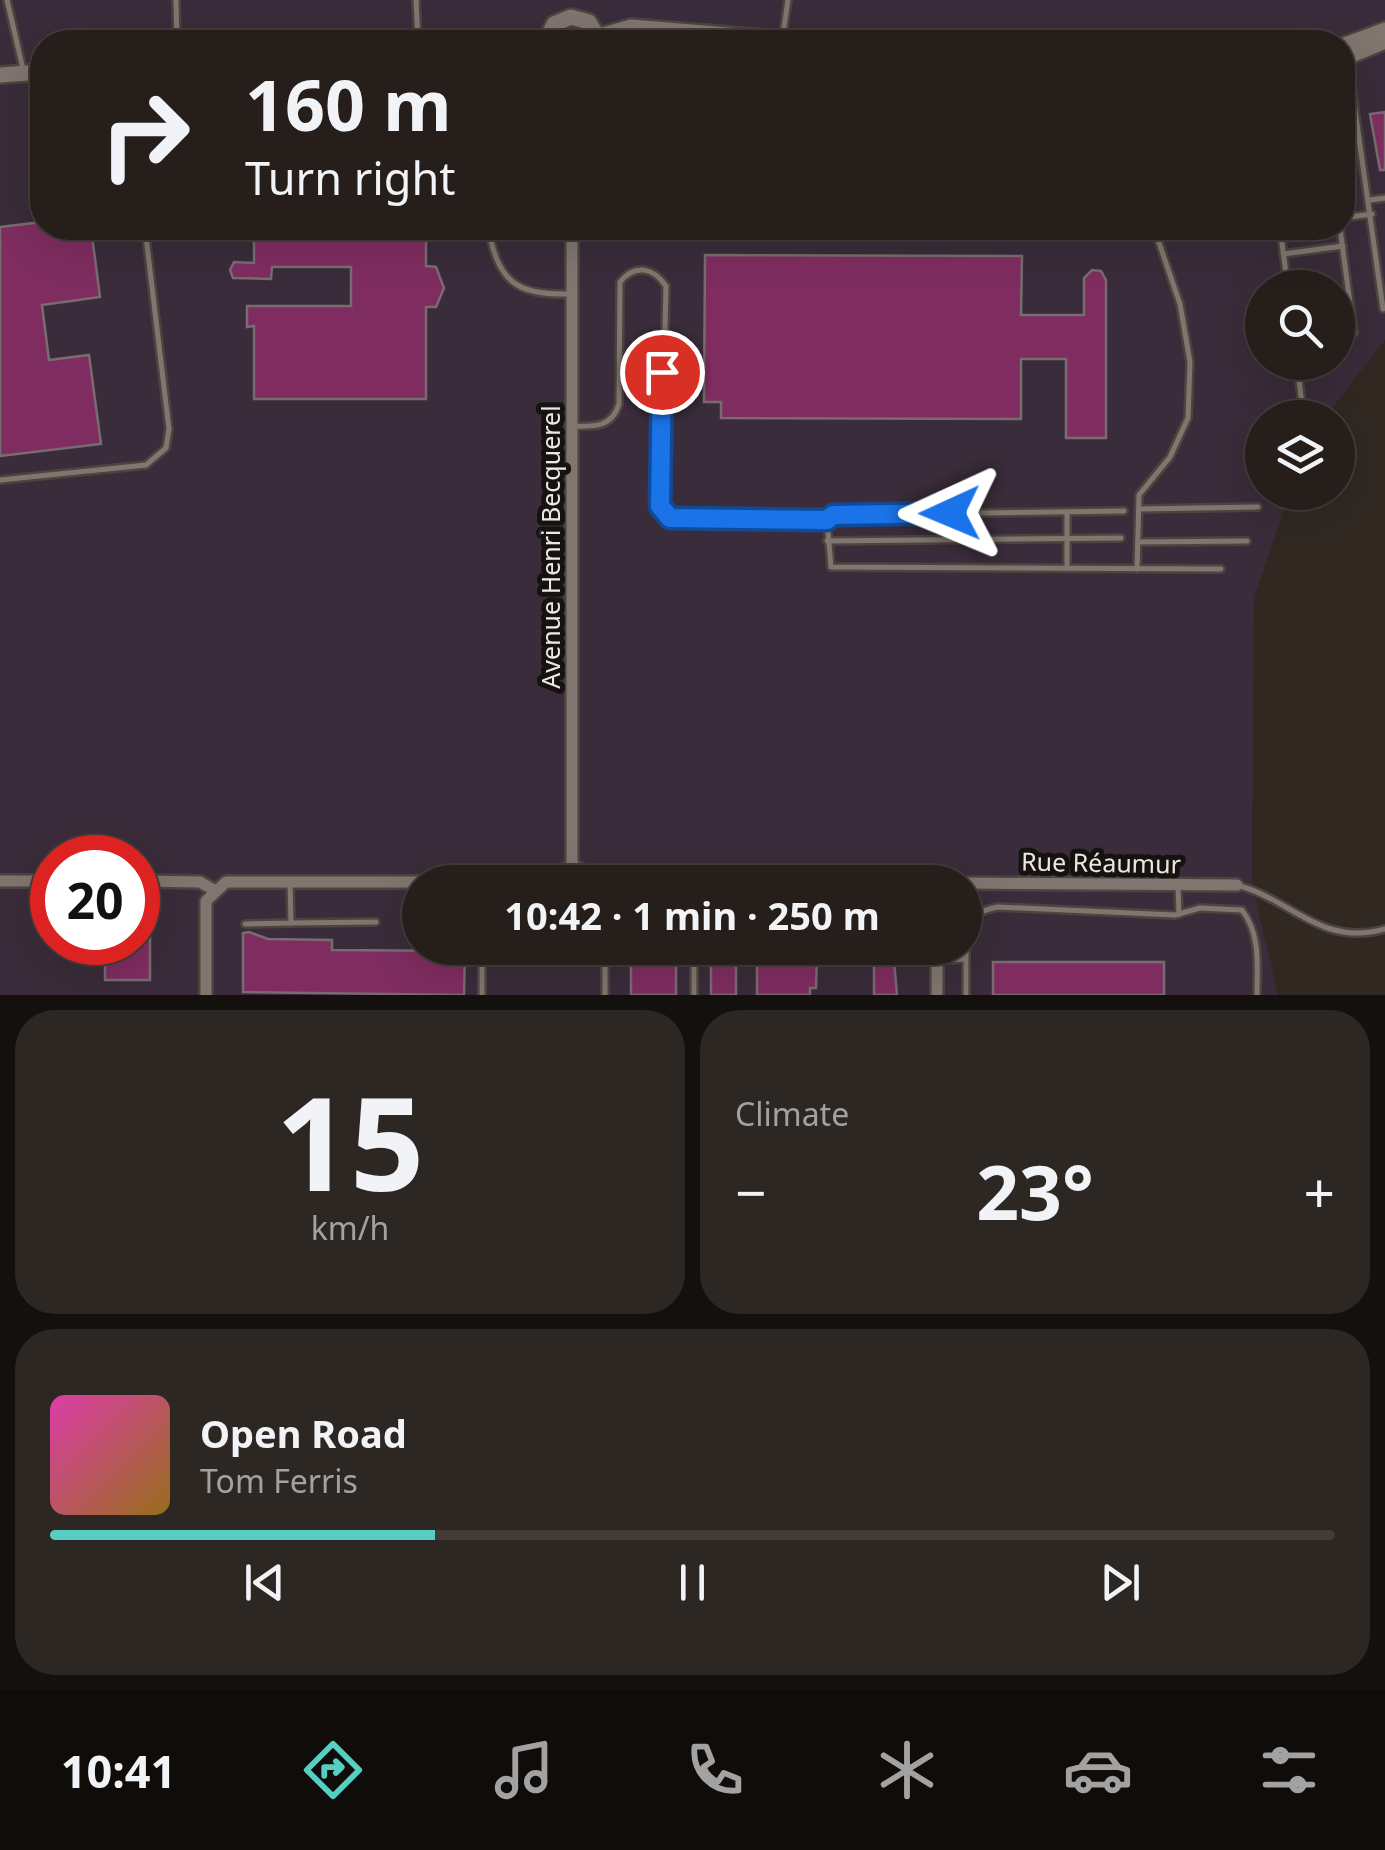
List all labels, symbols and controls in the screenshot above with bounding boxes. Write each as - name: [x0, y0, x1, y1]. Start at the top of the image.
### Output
- text: 160 m: [245, 56, 452, 152]
- icon: right: [80, 70, 210, 200]
- text: Turn right: [245, 147, 456, 208]
- map controls: [1245, 270, 1355, 510]
- button: search: [1245, 270, 1355, 380]
- pin: [620, 330, 705, 415]
- icon: arrive: [635, 345, 690, 400]
- button: layers: [1245, 400, 1355, 510]
- street label: Avenue Henri Becquerel: [533, 405, 567, 689]
- position arrow: [898, 461, 1002, 565]
- speed limit sign: 20: [30, 835, 160, 965]
- street label: Rue Réaumur: [1021, 844, 1181, 880]
- text: 10:42 · 1 min · 250 m: [504, 889, 880, 941]
- text: 15: [276, 1052, 424, 1229]
- text: Climate: [735, 1092, 849, 1135]
- text: 23°: [976, 1140, 1094, 1242]
- text: −: [735, 1154, 766, 1229]
- text: +: [1304, 1154, 1335, 1229]
- text: km/h: [311, 1206, 389, 1249]
- text: Open Road: [200, 1407, 407, 1459]
- text: Tom Ferris: [200, 1459, 358, 1502]
- icon: previous: [237, 1555, 292, 1610]
- icon: pause: [665, 1555, 720, 1610]
- icon: next: [1093, 1555, 1148, 1610]
- icon: directions: [298, 1735, 368, 1805]
- icon: music: [489, 1735, 559, 1805]
- icon: phone: [680, 1735, 750, 1805]
- icon: climate: [872, 1735, 942, 1805]
- icon: car: [1063, 1735, 1133, 1805]
- icon: filters: [1254, 1735, 1324, 1805]
- text: 10:41: [61, 1740, 176, 1801]

